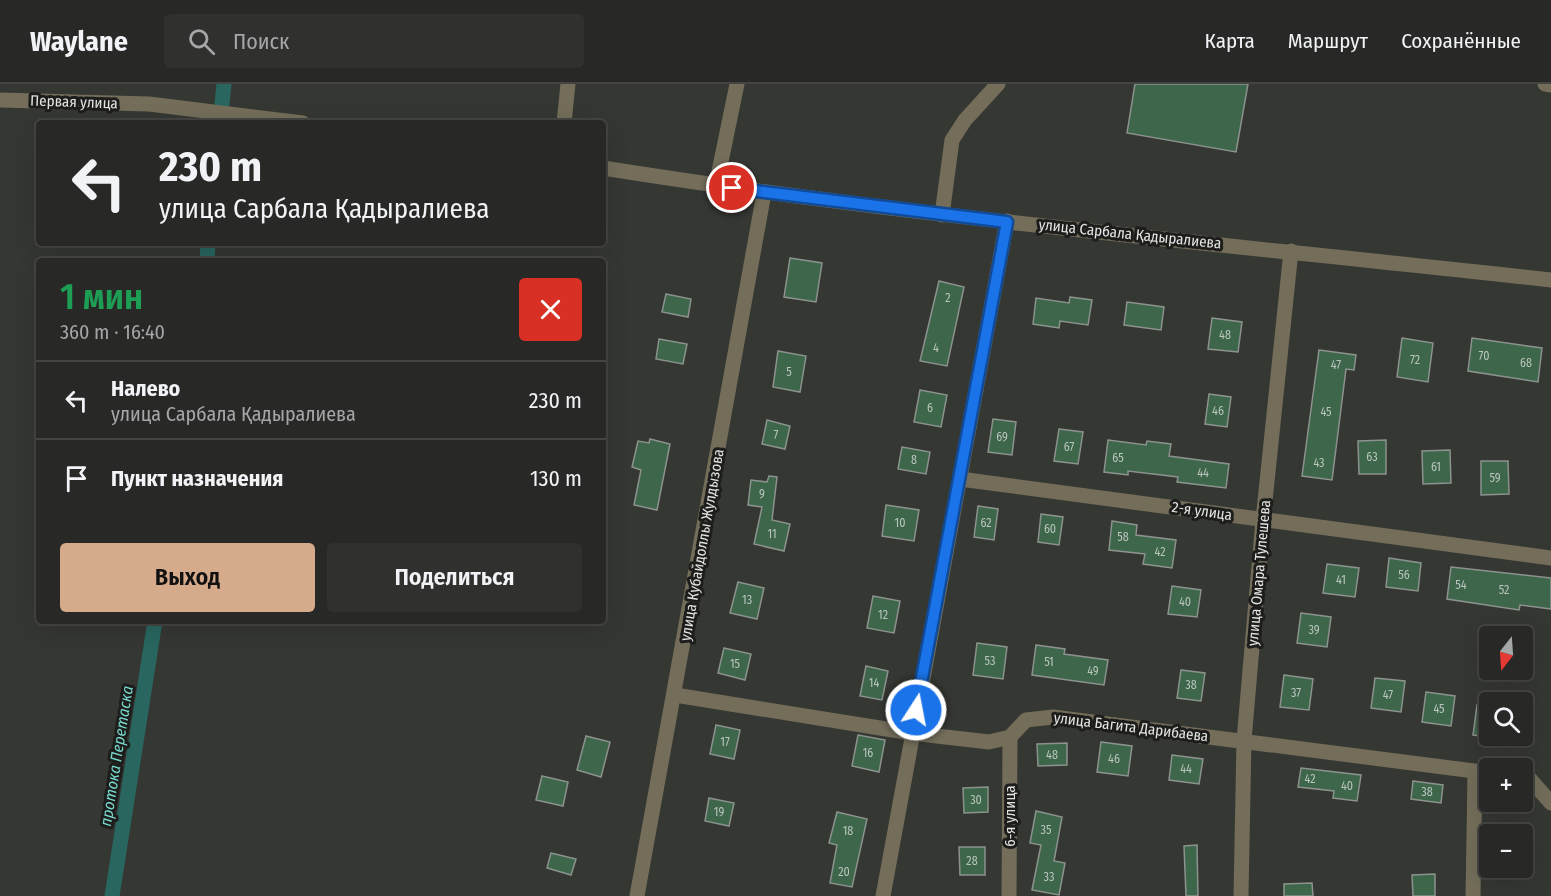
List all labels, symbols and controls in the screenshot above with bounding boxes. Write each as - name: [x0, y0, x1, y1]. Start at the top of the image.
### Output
- search box: [164, 14, 584, 68]
- text: Waylane: [30, 25, 128, 58]
- icon: search: [185, 25, 218, 58]
- text: Поиск: [233, 28, 289, 55]
- text: Карта: [1205, 28, 1255, 54]
- text: Маршрут: [1288, 28, 1368, 54]
- text: Сохранённые: [1401, 28, 1521, 54]
- street label: Первая улица: [30, 91, 118, 113]
- text: 230 m: [159, 142, 262, 192]
- icon: left: [60, 144, 138, 222]
- pin: [706, 162, 757, 213]
- icon: arrive: [715, 171, 748, 204]
- text: улица Сарбала Қадыралиева: [159, 193, 489, 225]
- street label: улица Сарбала Қадыралиева: [1038, 215, 1222, 253]
- text: 1 мин: [60, 275, 143, 319]
- button: close: [519, 278, 582, 341]
- house number: 2: [945, 291, 951, 305]
- text: 360 m · 16:40: [60, 320, 165, 344]
- house number: 48: [1219, 328, 1231, 342]
- house number: 4: [933, 341, 939, 355]
- house number: 70: [1479, 349, 1489, 363]
- house number: 72: [1410, 353, 1420, 367]
- house number: 68: [1520, 356, 1532, 370]
- house number: 47: [1331, 358, 1341, 372]
- house number: 5: [786, 365, 792, 379]
- text: Налево: [111, 375, 180, 402]
- icon: left: [60, 384, 93, 417]
- text: 230 m: [529, 387, 582, 414]
- house number: 6: [927, 401, 933, 415]
- text: улица Сарбала Қадыралиева: [111, 402, 356, 426]
- house number: 46: [1212, 404, 1224, 418]
- house number: 45: [1320, 405, 1332, 419]
- house number: 7: [774, 428, 779, 442]
- house number: 69: [996, 430, 1008, 444]
- house number: 67: [1064, 440, 1074, 454]
- street label: улица Кубайдоллы Жулдызова: [676, 447, 728, 643]
- house number: 63: [1366, 450, 1378, 464]
- house number: 65: [1112, 451, 1124, 465]
- house number: 8: [911, 453, 917, 467]
- house number: 43: [1313, 456, 1325, 470]
- house number: 61: [1431, 460, 1441, 474]
- icon: arrive: [60, 462, 93, 495]
- text: Пункт назначения: [111, 465, 283, 492]
- text: 130 m: [530, 465, 582, 492]
- house number: 44: [1197, 466, 1209, 480]
- house number: 59: [1489, 471, 1501, 485]
- house number: 9: [759, 487, 765, 501]
- street label: 2-я улица: [1171, 498, 1233, 524]
- street label: улица Омара Тулешева: [1244, 499, 1274, 647]
- house number: 10: [895, 516, 905, 530]
- house number: 62: [980, 516, 992, 530]
- house number: 60: [1044, 522, 1056, 536]
- house number: 11: [767, 527, 777, 541]
- house number: 58: [1117, 530, 1129, 544]
- button: Выход: [60, 543, 315, 612]
- button: Поделиться: [327, 543, 582, 612]
- house number: 42: [1155, 545, 1165, 559]
- house number: 56: [1398, 568, 1410, 582]
- house number: 41: [1336, 573, 1346, 587]
- house number: 54: [1455, 578, 1467, 592]
- house number: 52: [1499, 583, 1509, 597]
- house number: 13: [742, 593, 752, 607]
- house number: 40: [1179, 595, 1191, 609]
- house number: 12: [878, 608, 888, 622]
- house number: 39: [1308, 623, 1320, 637]
- north arrow: [1479, 626, 1533, 680]
- map controls: [1479, 626, 1533, 878]
- house number: 53: [985, 654, 995, 668]
- house number: 51: [1044, 655, 1054, 669]
- house number: 15: [730, 657, 741, 671]
- house number: 49: [1087, 664, 1099, 678]
- house number: 14: [869, 676, 879, 690]
- position arrow: [884, 678, 948, 742]
- house number: 38: [1185, 678, 1197, 692]
- water label: протока Перетаска: [96, 685, 137, 828]
- house number: 37: [1291, 686, 1301, 700]
- house number: 47: [1383, 688, 1393, 702]
- button: search: [1479, 692, 1533, 746]
- house number: 45: [1433, 702, 1445, 716]
- street label: улица Багита Дарибаева: [1053, 709, 1209, 745]
- house number: 17: [720, 735, 730, 749]
- house number: 16: [863, 746, 873, 760]
- house number: 48: [1046, 748, 1058, 762]
- house number: 46: [1108, 752, 1120, 766]
- button: +: [1479, 758, 1533, 812]
- house number: 44: [1180, 762, 1192, 776]
- house number: 42: [1305, 772, 1315, 786]
- house number: 40: [1341, 779, 1353, 793]
- street label: 6-я улица: [1001, 785, 1019, 847]
- house number: 38: [1421, 785, 1433, 799]
- house number: 30: [970, 793, 982, 807]
- house number: 19: [714, 805, 724, 819]
- house number: 35: [1041, 823, 1052, 837]
- house number: 18: [843, 824, 853, 838]
- button: −: [1479, 824, 1533, 878]
- house number: 28: [966, 854, 978, 868]
- house number: 20: [838, 865, 850, 879]
- house number: 33: [1044, 870, 1054, 884]

